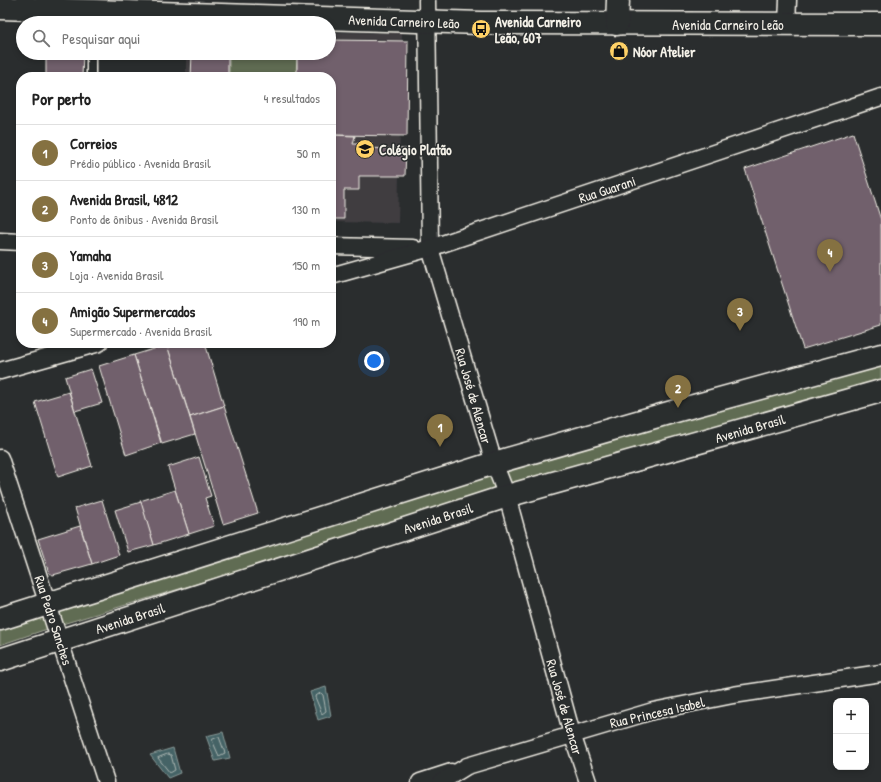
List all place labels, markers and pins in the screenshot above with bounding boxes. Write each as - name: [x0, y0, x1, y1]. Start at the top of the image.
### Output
- place label: Avenida Carneiro Leão, 607: [495, 12, 582, 47]
- bus stop icon: Avenida Carneiro Leão, 607: [470, 18, 492, 40]
- shop icon: Nóor Atelier: [608, 40, 630, 62]
- place label: Nóor Atelier: [633, 42, 696, 61]
- school or university icon: Colégio Platão: [354, 138, 376, 160]
- place label: Colégio Platão: [379, 140, 452, 161]
- pin: 4: [817, 239, 843, 272]
- pin: 3: [727, 298, 753, 331]
- pin: 2: [665, 375, 691, 408]
- pin: 1: [427, 414, 453, 447]

